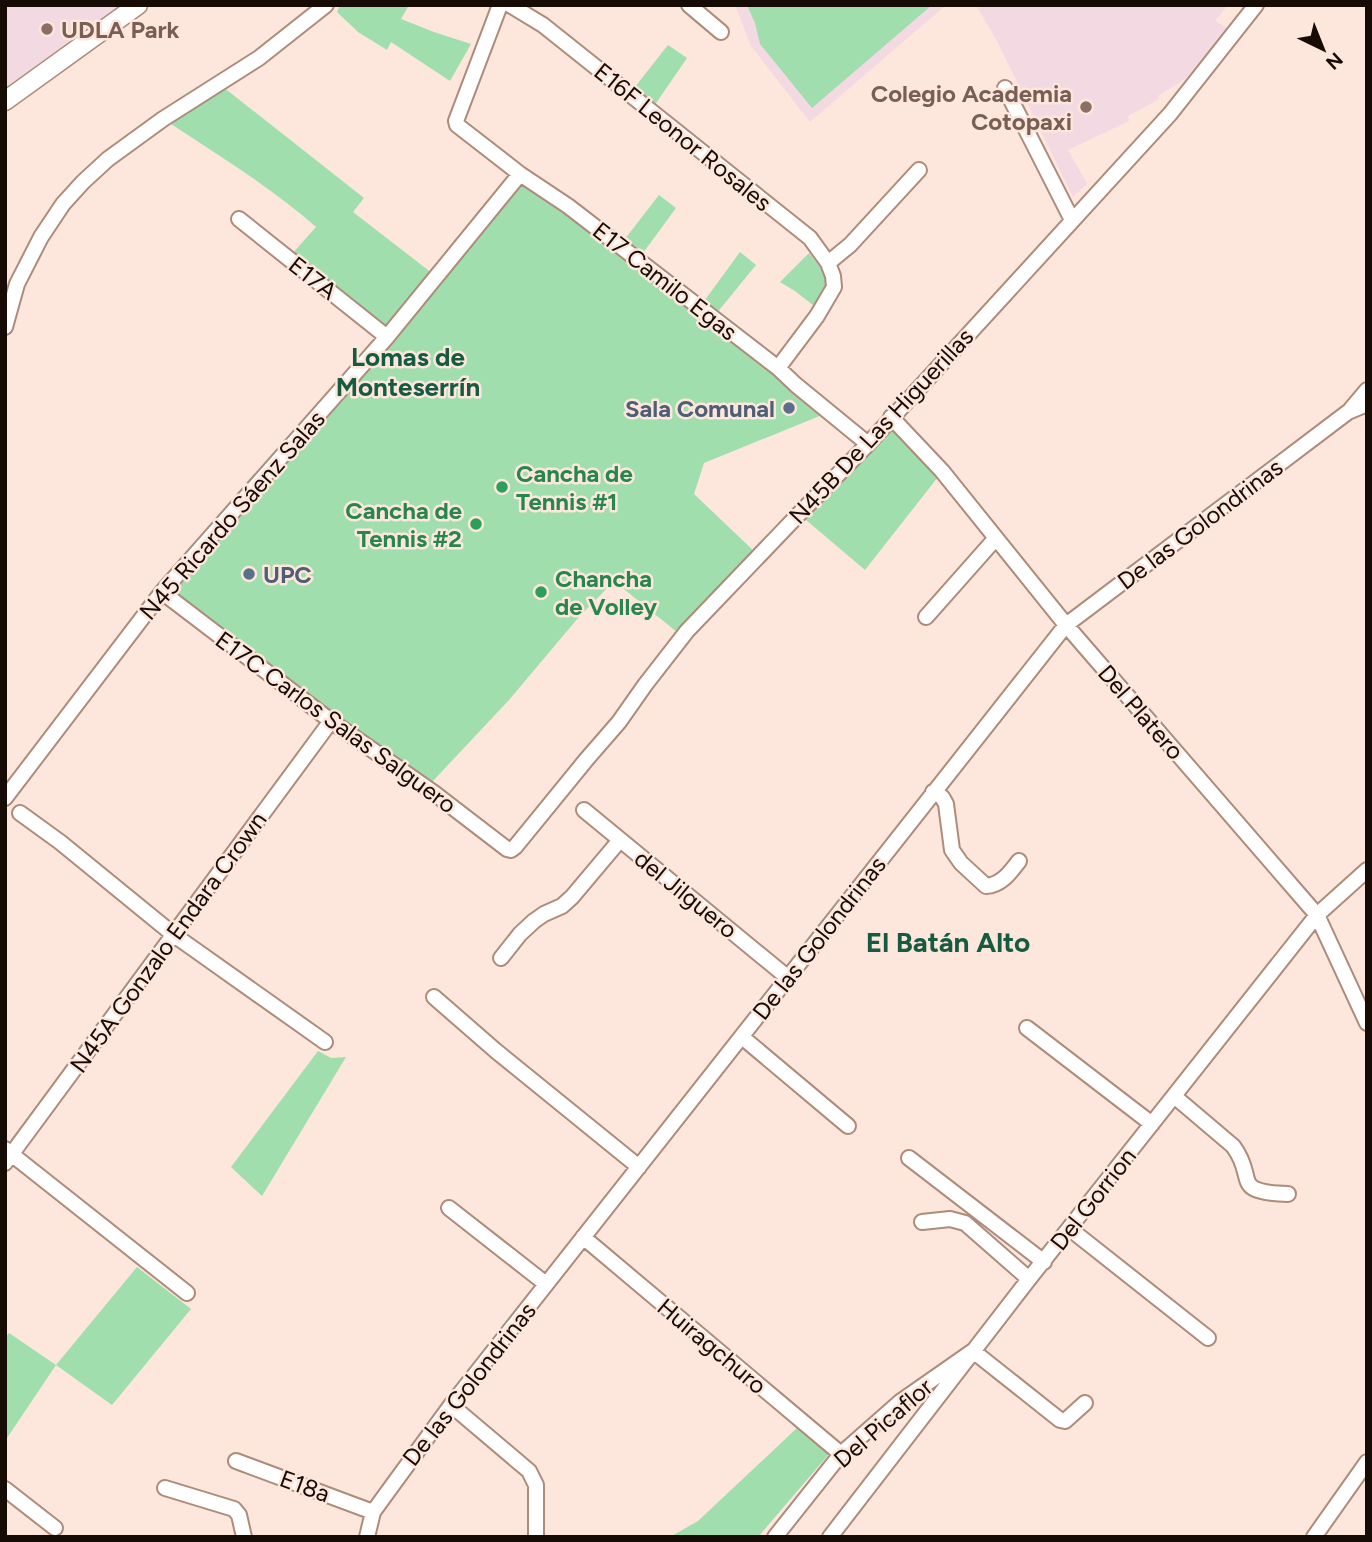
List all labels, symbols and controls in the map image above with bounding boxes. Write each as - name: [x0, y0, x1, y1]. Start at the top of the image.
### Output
- north arrow: [1288, 14, 1358, 84]
- place label: UDLA Park: [61, 15, 180, 44]
- marker: UDLA Park: [39, 21, 55, 37]
- text: N: [1321, 48, 1347, 74]
- street label: E16F Leonor Rosales: [589, 57, 777, 217]
- place label: Colegio Academia Cotopaxi: [871, 79, 1072, 136]
- marker: Colegio Academia Cotopaxi: [1078, 99, 1094, 115]
- street label: E17 Camilo Egas: [587, 216, 743, 346]
- street label: E17A: [283, 250, 343, 306]
- street label: N45B De Las Higuerillas: [783, 322, 979, 530]
- district label: Lomas de Monteserrín: [336, 341, 480, 403]
- place label: Sala Comunal: [625, 394, 775, 423]
- marker: Sala Comunal: [781, 400, 797, 416]
- street label: N45 Ricardo Sáenz Salas: [133, 404, 331, 626]
- street label: De las Golondrinas: [1112, 452, 1288, 596]
- place label: Cancha de Tennis #1: [516, 459, 633, 516]
- marker: Cancha de Tennis #1: [494, 479, 510, 495]
- place label: Cancha de Tennis #2: [345, 496, 462, 553]
- marker: Cancha de Tennis #2: [468, 516, 484, 532]
- place label: UPC: [263, 560, 312, 589]
- place label: Chancha de Volley: [555, 564, 657, 621]
- marker: UPC: [241, 566, 257, 582]
- marker: Chancha de Volley: [533, 584, 549, 600]
- street label: E17C Carlos Salas Salguero: [210, 625, 462, 819]
- street label: Del Platero: [1092, 659, 1190, 765]
- street label: N45A Gonzalo Endara Crown: [64, 806, 272, 1078]
- street label: del Jilguero: [629, 844, 743, 944]
- street label: De las Golondrinas: [746, 850, 892, 1026]
- district label: El Batán Alto: [866, 925, 1030, 959]
- street label: Del Gorrion: [1044, 1142, 1142, 1256]
- street label: Huiragchuro: [652, 1292, 772, 1400]
- street label: De las Golondrinas: [396, 1296, 542, 1472]
- street label: Del Picaflor: [828, 1372, 938, 1474]
- street label: E18a: [276, 1464, 334, 1508]

